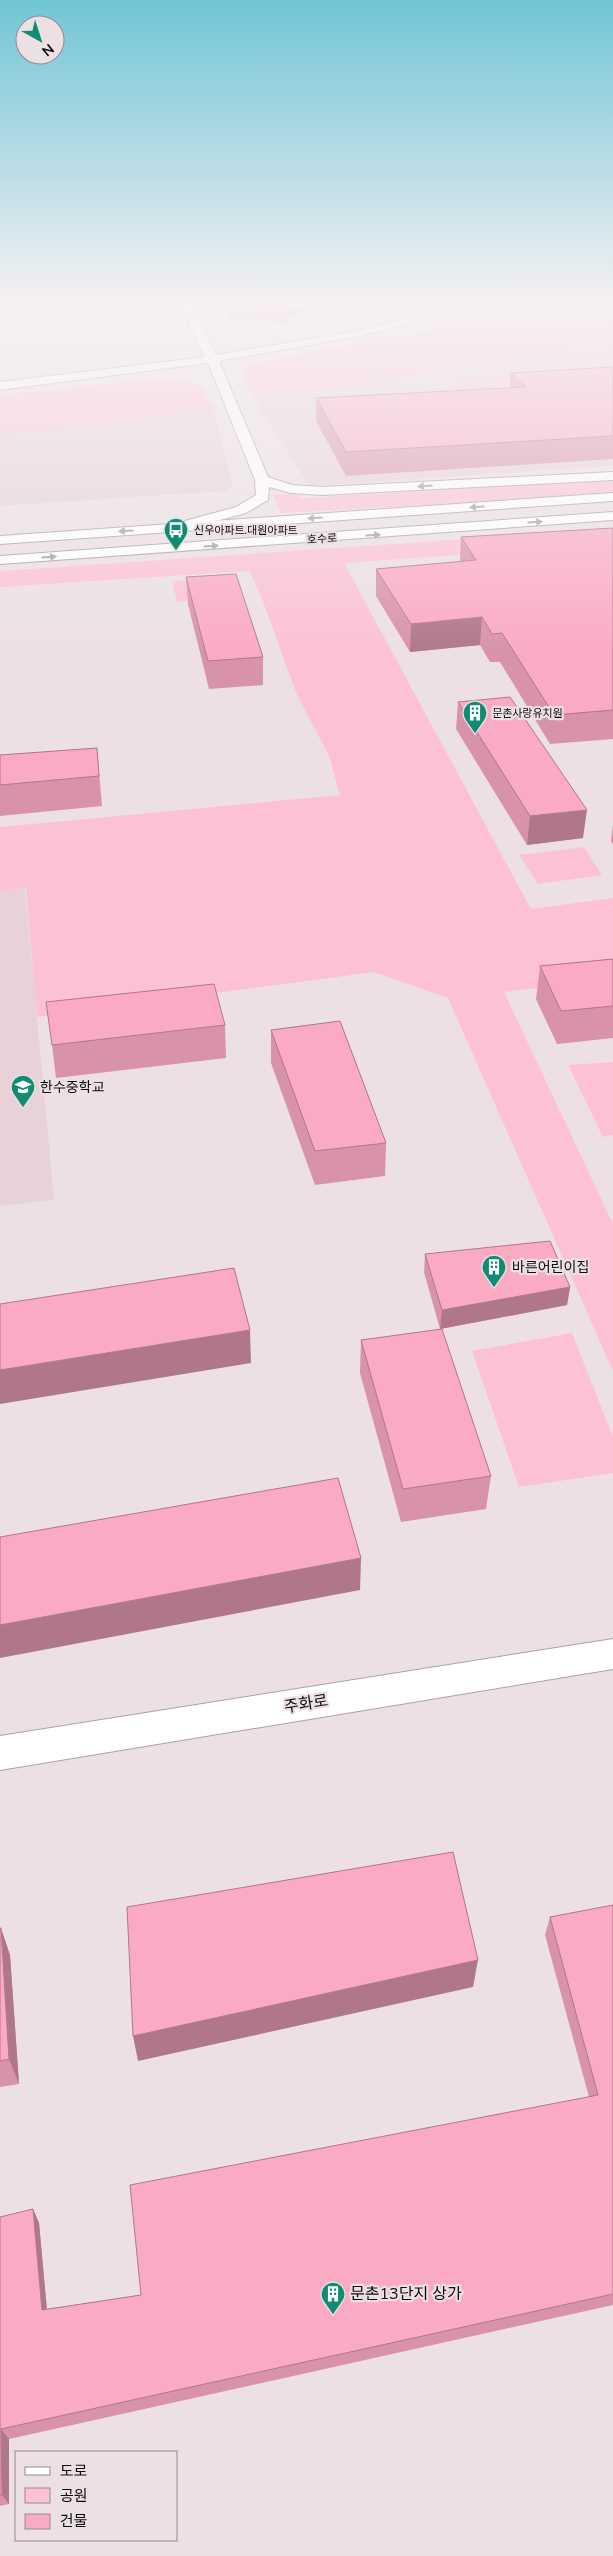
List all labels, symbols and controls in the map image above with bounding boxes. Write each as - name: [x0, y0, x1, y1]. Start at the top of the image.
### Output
- north arrow: [15, 15, 65, 65]
- text: N: [38, 39, 58, 60]
- one-way arrow: [416, 482, 432, 490]
- one-way arrow: [469, 503, 485, 511]
- one-way arrow: [307, 514, 323, 522]
- bus stop icon: 신우아파트.대원아파트: [163, 517, 189, 551]
- one-way arrow: [527, 518, 543, 526]
- place label: 신우아파트.대원아파트: [194, 523, 298, 538]
- one-way arrow: [118, 528, 134, 536]
- street label: 호수로: [306, 530, 338, 548]
- one-way arrow: [365, 530, 381, 538]
- one-way arrow: [203, 542, 219, 550]
- one-way arrow: [41, 552, 57, 560]
- building icon: 문촌사랑유치원: [462, 700, 488, 734]
- place label: 문촌사랑유치원: [492, 706, 563, 721]
- school or university icon: 한수중학교: [10, 1074, 36, 1108]
- place label: 한수중학교: [40, 1078, 105, 1097]
- building icon: 바른어린이집: [481, 1254, 507, 1288]
- place label: 바른어린이집: [512, 1258, 589, 1277]
- street label: 주화로: [282, 1690, 330, 1718]
- building icon: 문촌13단지 상가: [320, 2281, 346, 2315]
- place label: 문촌13단지 상가: [350, 2283, 462, 2305]
- legend: [15, 2451, 178, 2541]
- text: 도로: [60, 2461, 88, 2481]
- text: 공원: [60, 2486, 88, 2506]
- text: 건물: [60, 2511, 88, 2531]

